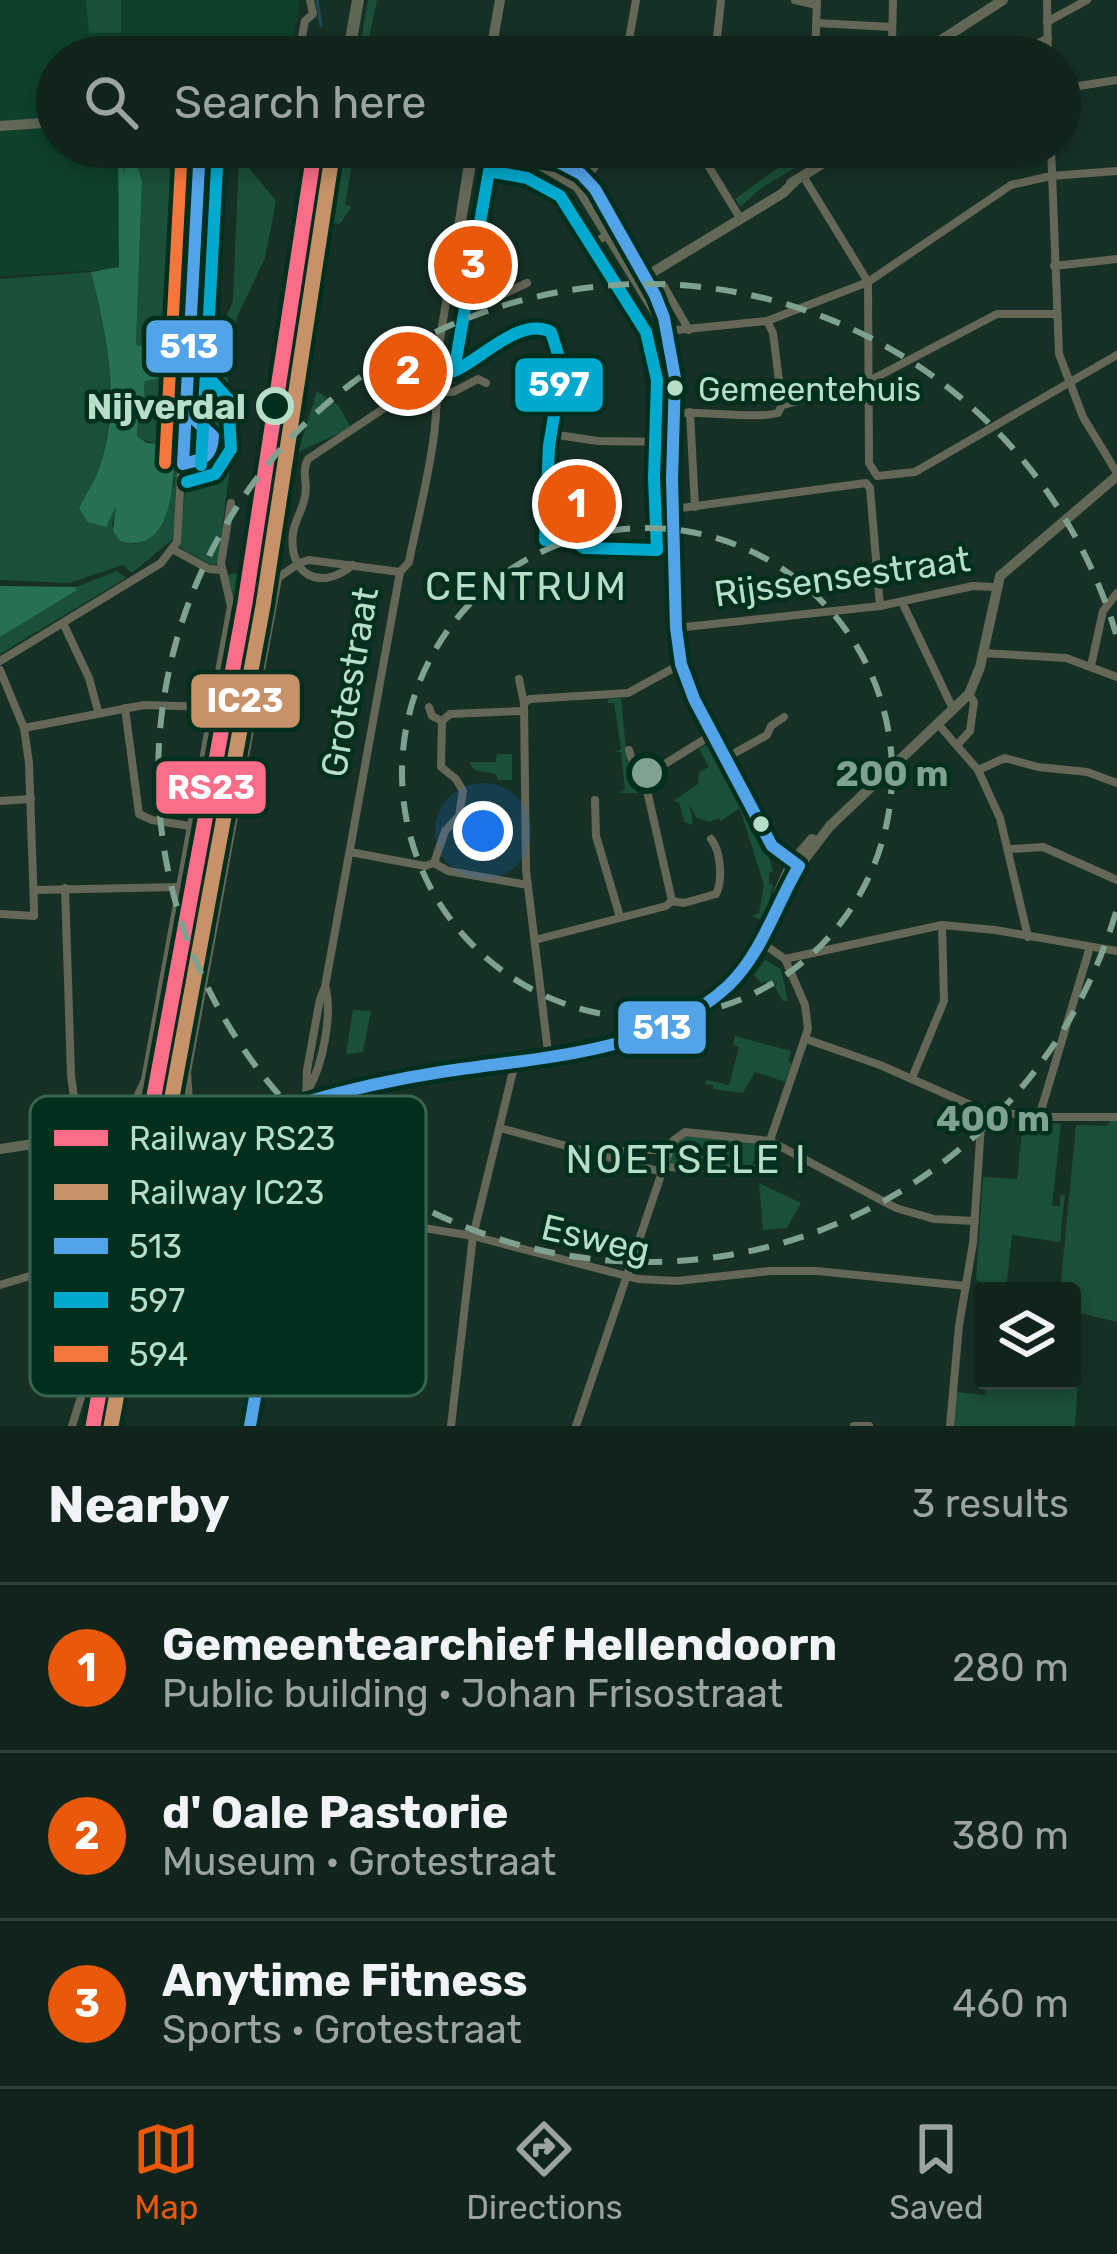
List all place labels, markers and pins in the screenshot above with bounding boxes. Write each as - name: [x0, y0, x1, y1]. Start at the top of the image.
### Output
- pin: 3: [434, 220, 512, 310]
- pin: 2: [369, 326, 447, 416]
- place label: Gemeentehuis: [698, 370, 921, 409]
- marker: Gemeentehuis: [664, 377, 686, 399]
- place label: Nijverdal: [86, 385, 246, 428]
- marker: Nijverdal: [258, 389, 292, 423]
- pin: 1: [538, 459, 616, 549]
- centre of rings: [626, 752, 668, 794]
- unlabelled marker: [750, 813, 772, 835]

